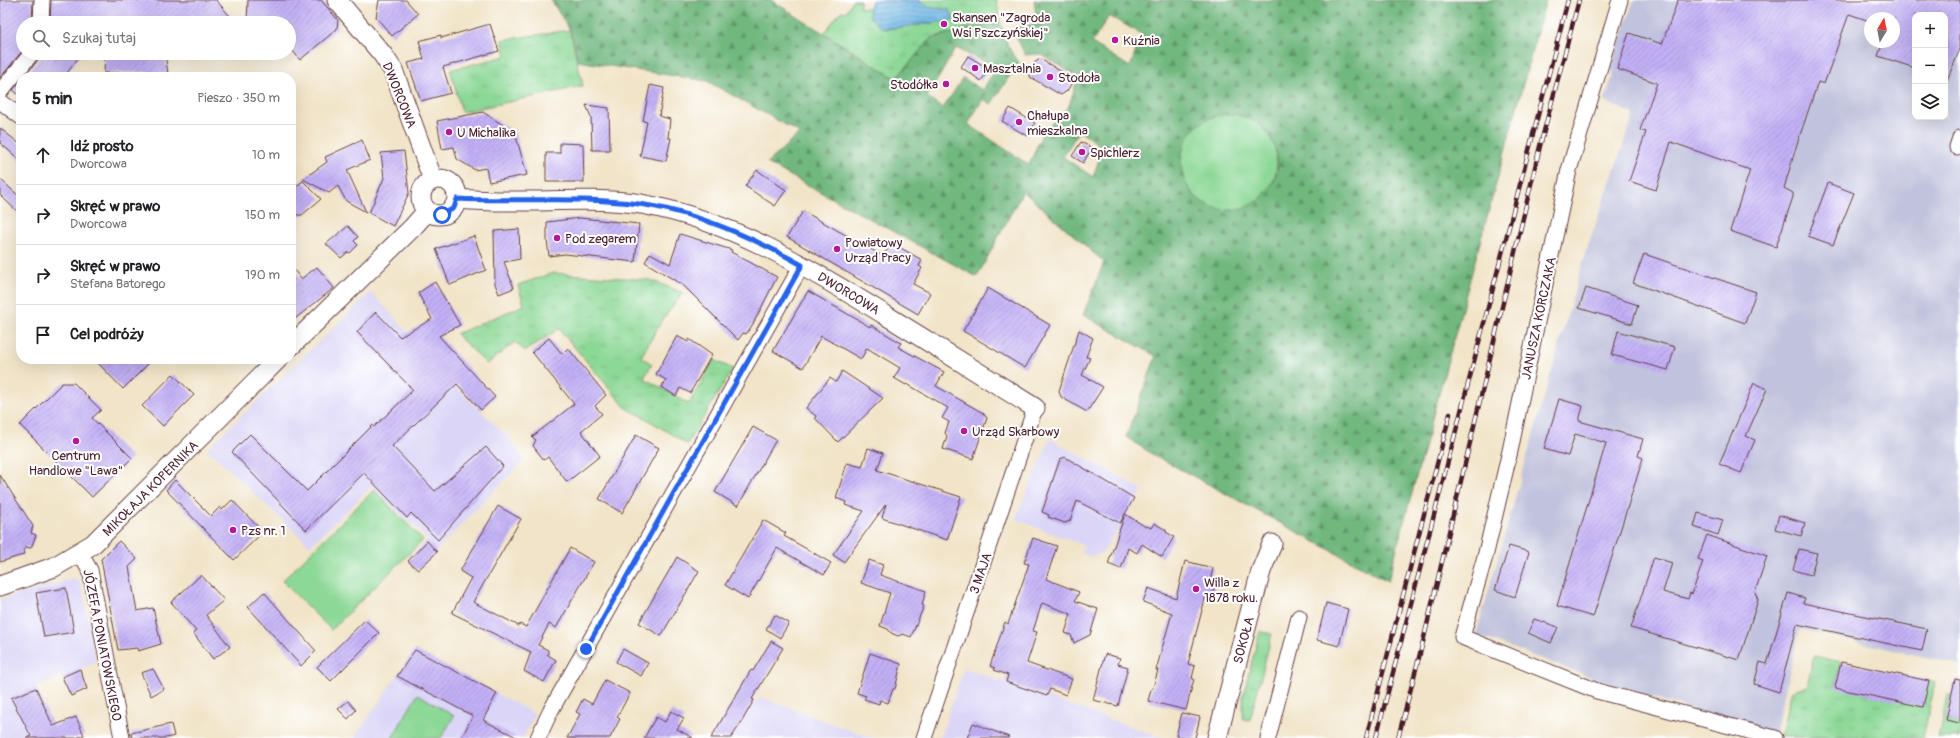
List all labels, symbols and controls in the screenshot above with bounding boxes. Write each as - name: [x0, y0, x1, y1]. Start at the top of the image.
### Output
- place label: Skansen "Zagroda Wsi Pszczyńskiej": [952, 10, 1050, 41]
- north arrow: [1864, 12, 1900, 48]
- map controls: [1912, 12, 1948, 120]
- button: +: [1912, 12, 1948, 48]
- search box: [16, 16, 296, 60]
- marker: Skansen "Zagroda Wsi Pszczyńskiej": [939, 19, 949, 29]
- icon: search: [30, 27, 52, 49]
- text: Szukaj tutaj: [62, 29, 136, 48]
- place label: Kuźnia: [1123, 33, 1160, 49]
- marker: Kuźnia: [1110, 35, 1120, 45]
- button: −: [1912, 48, 1948, 84]
- street label: DWORCOWA: [379, 60, 420, 131]
- place label: Masztalnia: [983, 61, 1041, 77]
- marker: Masztalnia: [970, 63, 980, 73]
- place label: Stodoła: [1058, 70, 1100, 86]
- marker: Stodoła: [1045, 72, 1055, 82]
- place label: Stodółka: [890, 77, 938, 93]
- marker: Stodółka: [941, 79, 951, 89]
- button: layers: [1912, 84, 1948, 120]
- text: 5 min: [32, 88, 72, 109]
- text: Pieszo · 350 m: [197, 90, 280, 106]
- place label: Chałupa mieszkalna: [1027, 108, 1088, 139]
- marker: Chałupa mieszkalna: [1014, 117, 1024, 127]
- place label: U Michalika: [457, 125, 516, 141]
- marker: U Michalika: [444, 127, 454, 137]
- text: Idź prosto: [70, 137, 134, 156]
- icon: ahead: [32, 144, 54, 166]
- place label: Spichlerz: [1090, 145, 1140, 161]
- text: 10 m: [252, 147, 280, 163]
- marker: Spichlerz: [1077, 147, 1087, 157]
- text: Dworcowa: [70, 156, 127, 172]
- text: Skręć w prawo: [70, 197, 160, 216]
- icon: right: [32, 204, 54, 226]
- route start: [433, 206, 451, 224]
- text: 150 m: [245, 207, 280, 223]
- text: Dworcowa: [70, 216, 127, 232]
- place label: Pod zegarem: [565, 231, 636, 247]
- marker: Pod zegarem: [552, 233, 562, 243]
- place label: Powiatowy Urząd Pracy: [845, 235, 911, 266]
- marker: Powiatowy Urząd Pracy: [832, 244, 842, 254]
- street label: JANUSZA KORCZAKA: [1518, 255, 1560, 381]
- text: Skręć w prawo: [70, 257, 160, 276]
- icon: right: [32, 264, 54, 286]
- text: 190 m: [245, 267, 280, 283]
- street label: DWORCOWA: [815, 269, 883, 319]
- text: Stefana Batorego: [70, 276, 165, 292]
- icon: arrive: [32, 324, 54, 346]
- text: Cel podróży: [70, 325, 144, 344]
- place label: Urząd Skarbowy: [972, 424, 1060, 440]
- marker: Urząd Skarbowy: [959, 426, 969, 436]
- marker: Centrum Handlowe "Lawa": [71, 436, 81, 446]
- street label: MIKOŁAJA KOPERNIKA: [100, 437, 202, 540]
- place label: Centrum Handlowe "Lawa": [29, 448, 123, 479]
- place label: Pzs nr. 1: [241, 523, 286, 539]
- marker: Pzs nr. 1: [228, 525, 238, 535]
- street label: 3 MAJA: [966, 550, 996, 596]
- street label: JÓZEFA PONIATOWSKIEGO: [79, 568, 125, 722]
- place label: Willa z 1878 roku.: [1204, 575, 1258, 606]
- marker: Willa z 1878 roku.: [1191, 584, 1201, 594]
- street label: SOKOŁA: [1230, 615, 1258, 665]
- route end: [577, 640, 595, 658]

